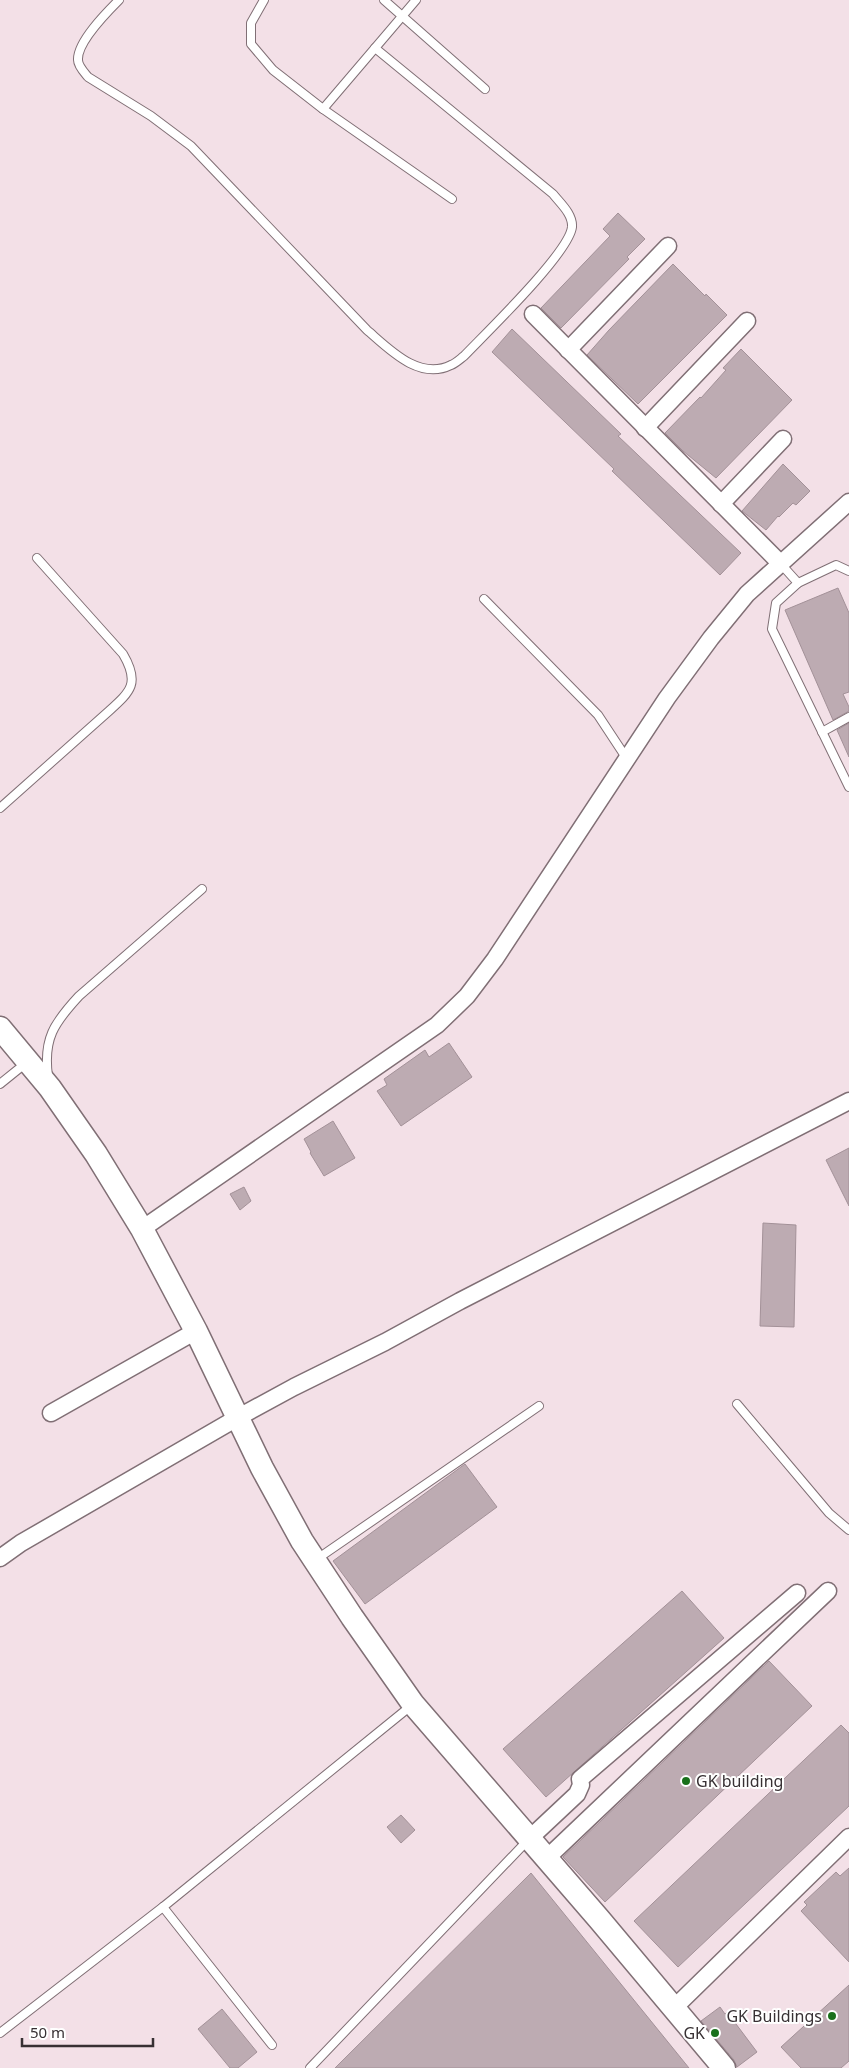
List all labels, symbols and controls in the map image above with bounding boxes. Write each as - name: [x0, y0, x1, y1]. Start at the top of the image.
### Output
- place label: GK building: [696, 1770, 783, 1792]
- marker: GK building: [680, 1775, 692, 1787]
- place label: GK Buildings: [726, 2005, 822, 2027]
- marker: GK Buildings: [826, 2010, 838, 2022]
- scale bar: [22, 2016, 154, 2048]
- text: 50 m: [30, 2022, 65, 2042]
- place label: GK: [683, 2022, 705, 2044]
- marker: GK: [709, 2027, 721, 2039]

